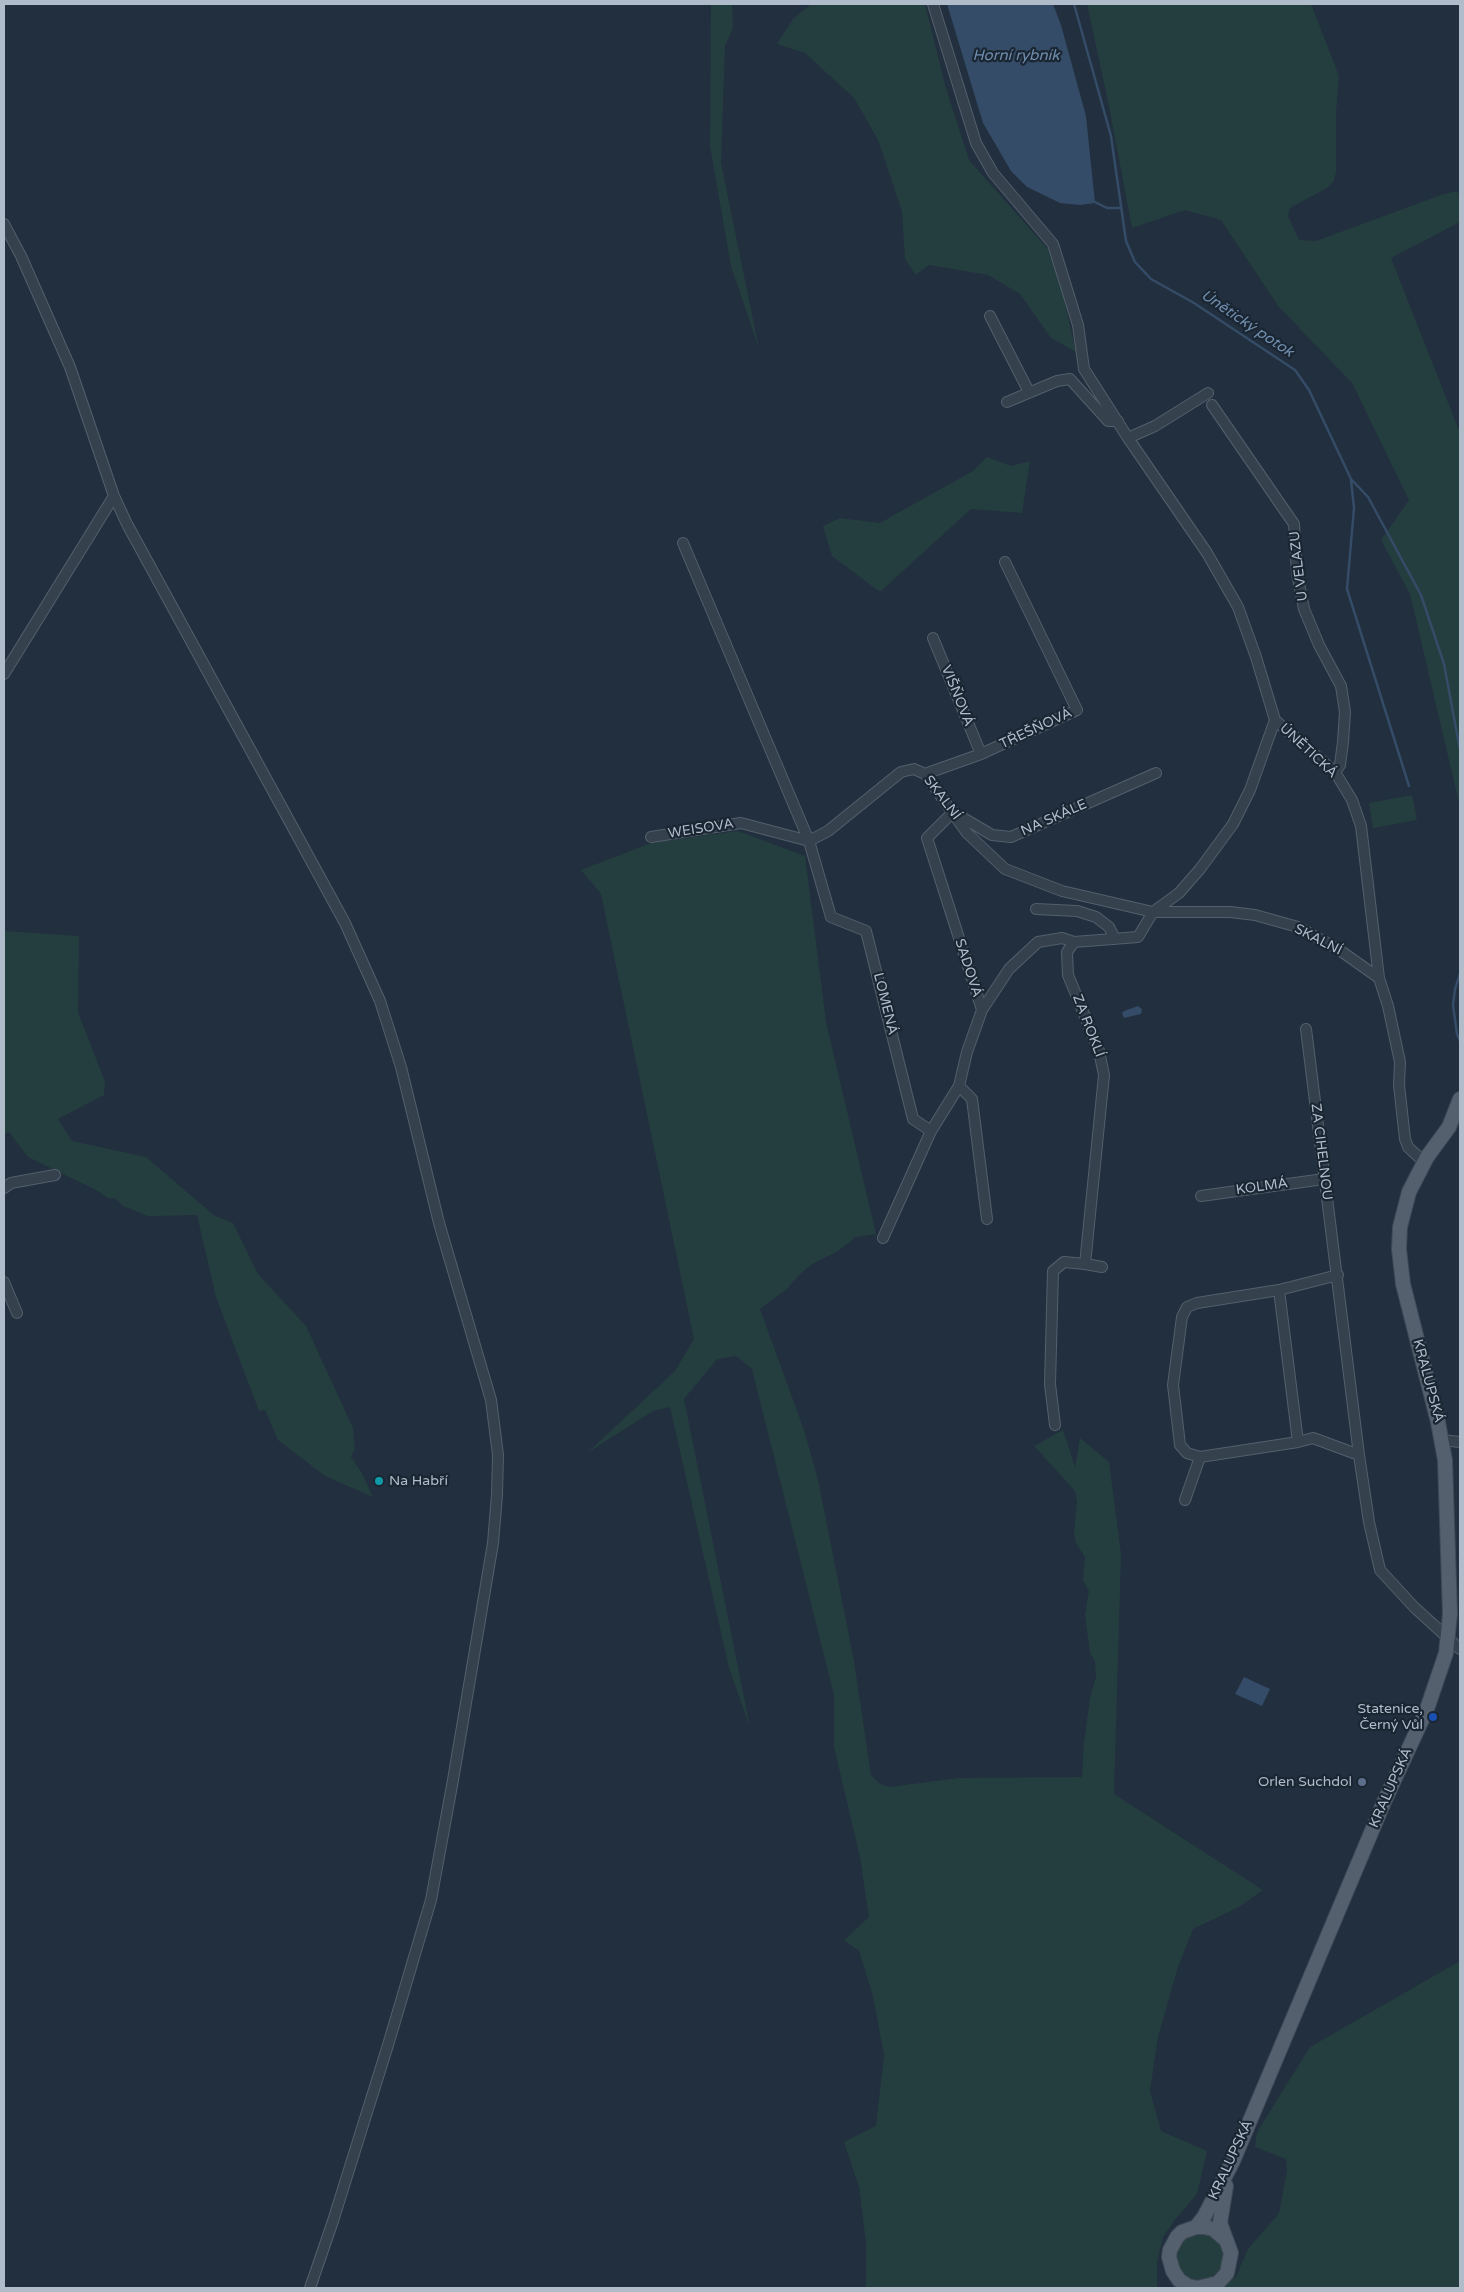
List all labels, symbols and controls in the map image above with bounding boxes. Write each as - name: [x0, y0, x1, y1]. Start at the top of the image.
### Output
- water label: Horní rybník: [972, 47, 1060, 65]
- water label: Únětický potok: [1197, 286, 1297, 362]
- street label: U VELAZU: [1286, 530, 1312, 602]
- street label: VIŠŇOVÁ: [937, 663, 977, 729]
- street label: TŘEŠŇOVÁ: [997, 705, 1075, 753]
- street label: ÚNĚTICKÁ: [1276, 720, 1340, 782]
- street label: SKALNÍ: [920, 772, 964, 824]
- street label: NA SKÁLE: [1018, 796, 1090, 840]
- street label: WEISOVA: [667, 816, 735, 842]
- street label: SKALNÍ: [1291, 921, 1345, 959]
- street label: SADOVÁ: [951, 937, 985, 999]
- street label: LOMENÁ: [869, 971, 901, 1037]
- street label: ZA ROKLÍ: [1068, 992, 1108, 1060]
- street label: ZA CIHELNOU: [1307, 1103, 1335, 1201]
- street label: KOLMÁ: [1235, 1175, 1289, 1199]
- street label: KRALUPSKÁ: [1409, 1337, 1447, 1425]
- place label: Na Habří: [389, 1473, 448, 1489]
- marker: Na Habří: [373, 1475, 385, 1487]
- place label: Statenice, Černý Vůl: [1357, 1701, 1423, 1734]
- marker: Statenice, Černý Vůl: [1427, 1711, 1439, 1723]
- street label: KRALUPSKÁ: [1366, 1745, 1416, 1831]
- place label: Orlen Suchdol: [1258, 1774, 1352, 1790]
- marker: Orlen Suchdol: [1356, 1776, 1368, 1788]
- street label: KRALUPSKÁ: [1205, 2118, 1257, 2202]

